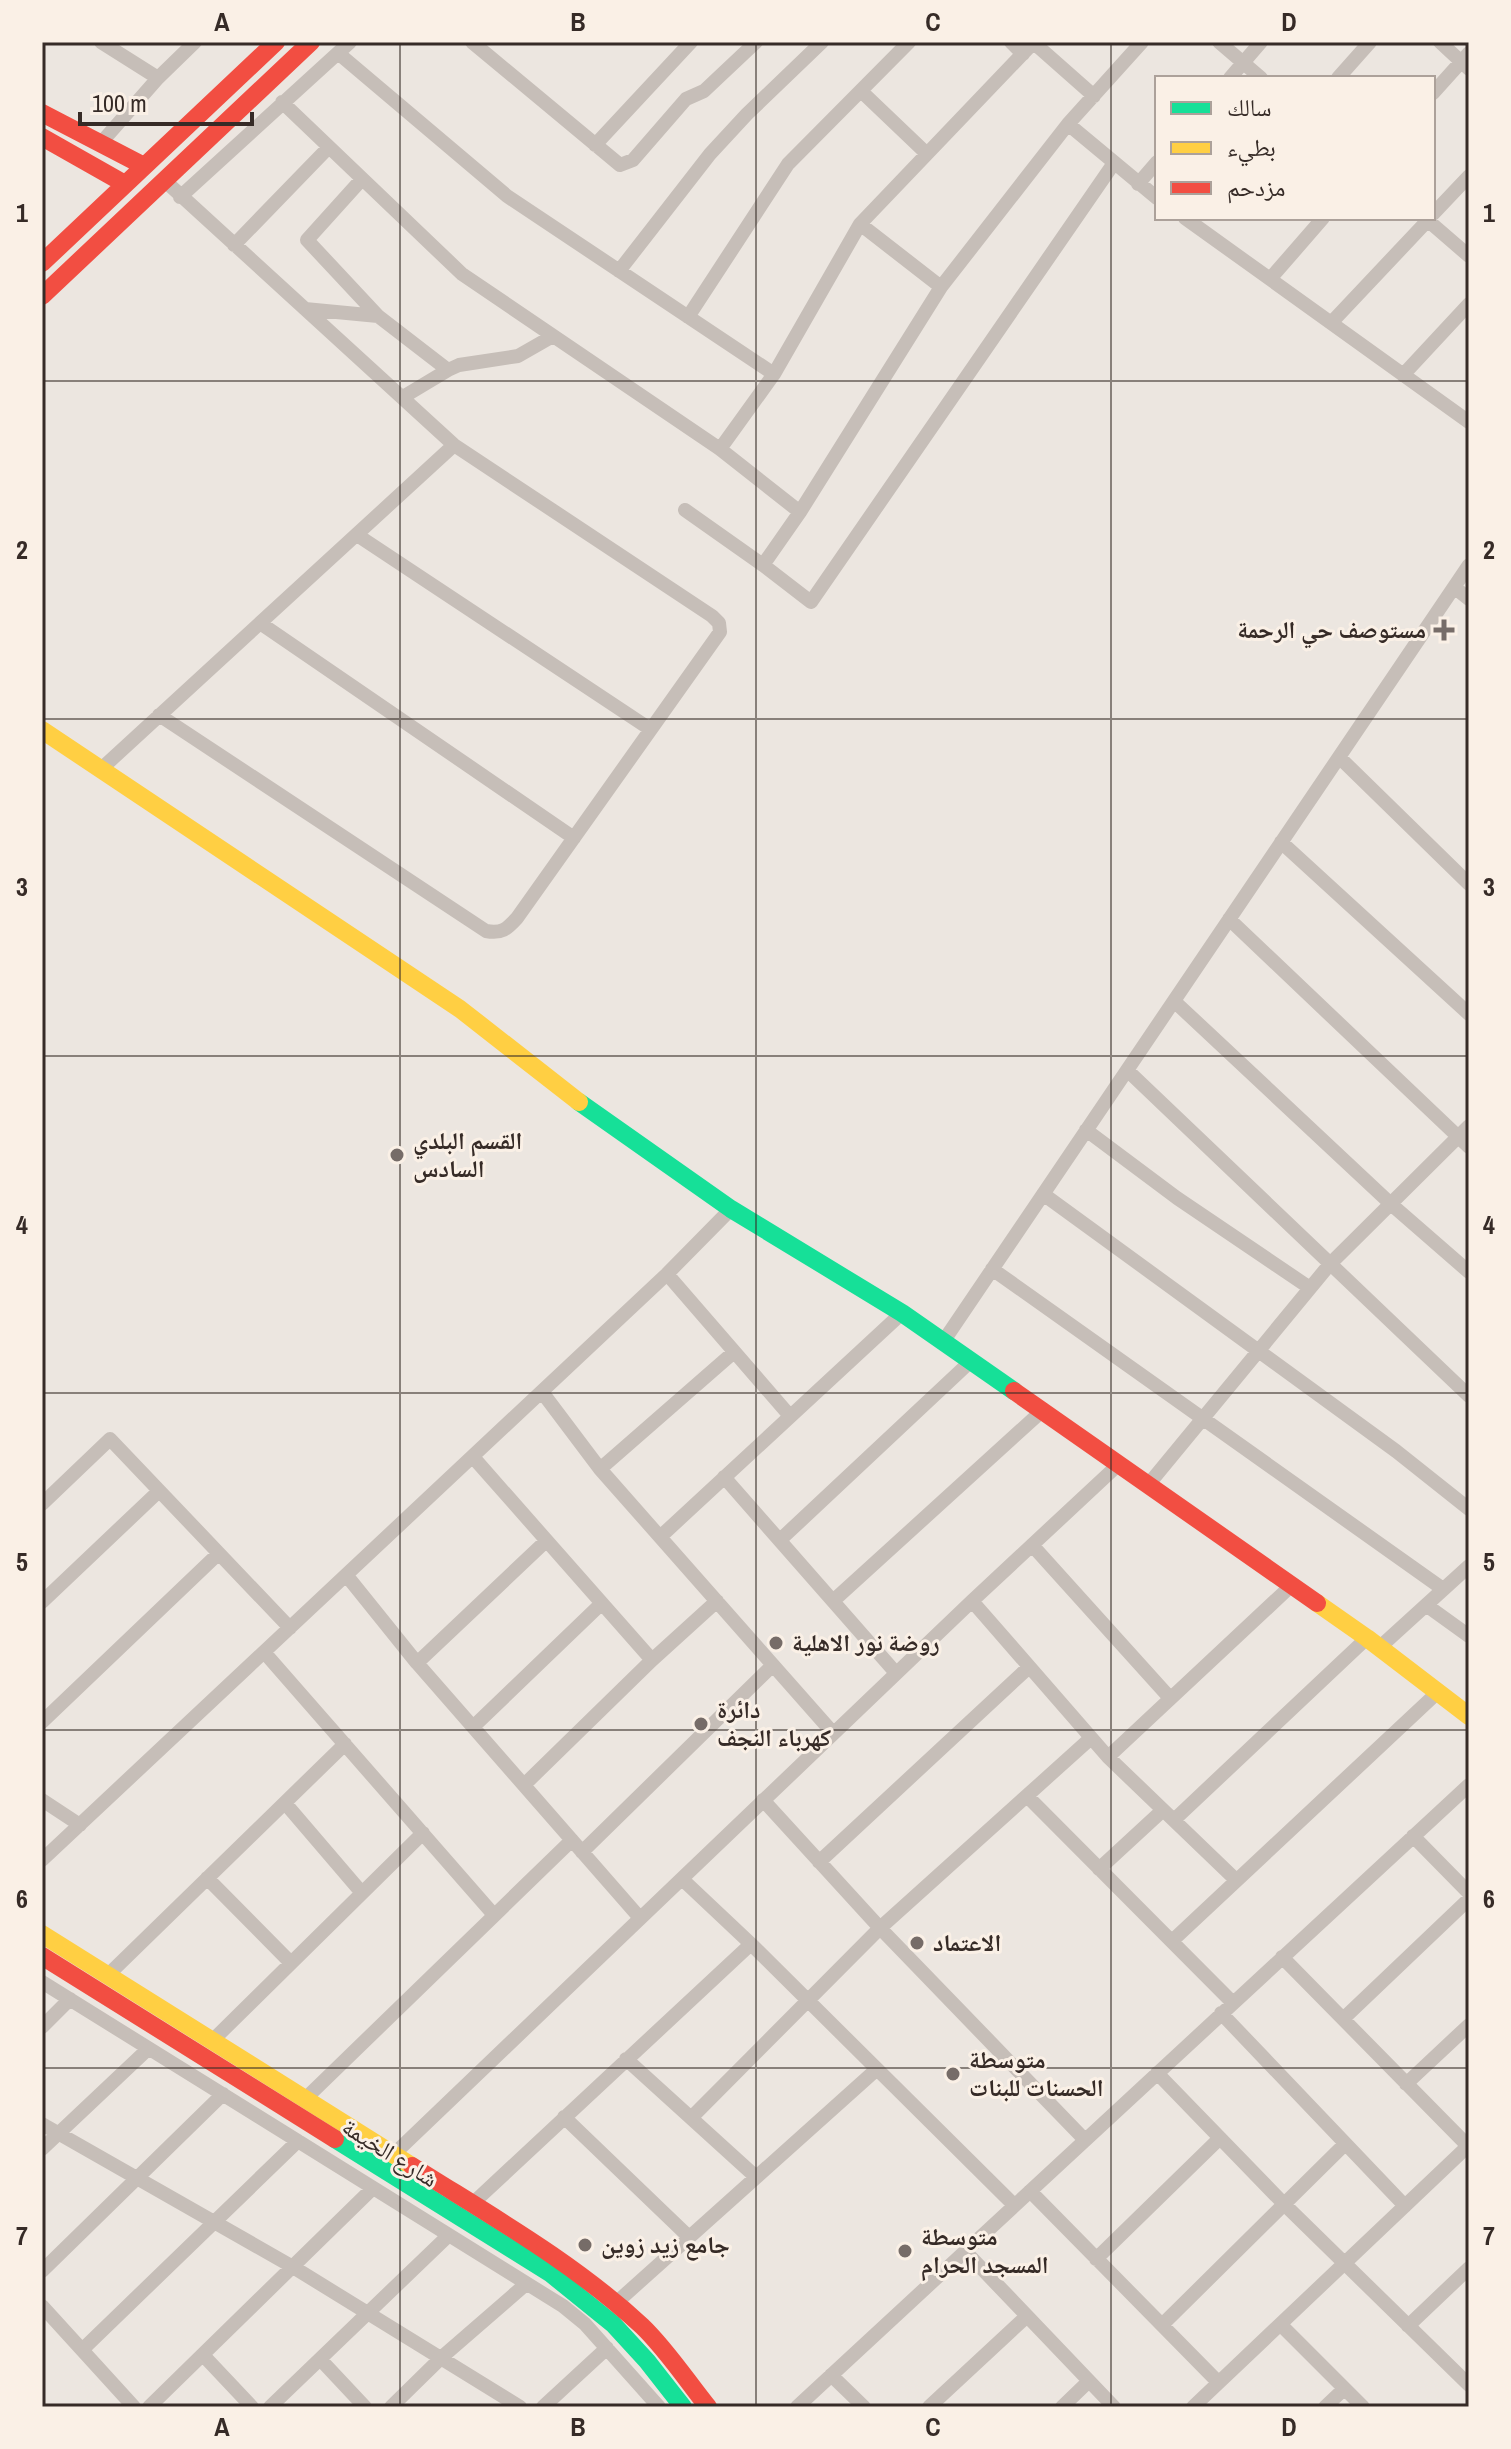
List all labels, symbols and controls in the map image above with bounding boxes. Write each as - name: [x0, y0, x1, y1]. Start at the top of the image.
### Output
- text: A: [214, 4, 230, 39]
- text: B: [570, 4, 586, 39]
- text: C: [925, 4, 941, 39]
- text: D: [1281, 4, 1297, 39]
- scale bar: [80, 76, 252, 126]
- legend: [1155, 76, 1435, 220]
- text: 100 m: [92, 87, 147, 119]
- text: سالك: [1227, 91, 1272, 123]
- text: بطيء: [1227, 131, 1276, 167]
- text: مزدحم: [1227, 171, 1286, 204]
- text: 1: [16, 195, 28, 230]
- text: 1: [1483, 195, 1495, 230]
- text: 2: [16, 532, 28, 567]
- text: 2: [1483, 532, 1495, 567]
- place label: مستوصف حي الرحمة: [1237, 613, 1426, 649]
- marker: مستوصف حي الرحمة: [1433, 619, 1455, 641]
- text: 3: [16, 869, 28, 904]
- text: 3: [1483, 869, 1495, 904]
- place label: القسم البلدي السادس: [413, 1124, 522, 1184]
- marker: القسم البلدي السادس: [388, 1146, 406, 1164]
- text: 4: [16, 1207, 28, 1242]
- text: 4: [1483, 1207, 1495, 1242]
- text: 5: [16, 1544, 28, 1579]
- text: 5: [1483, 1544, 1495, 1579]
- place label: روضة نور الاهلية: [792, 1626, 940, 1658]
- marker: روضة نور الاهلية: [767, 1634, 785, 1652]
- place label: دائرة كهرباء النجف: [717, 1693, 832, 1753]
- marker: دائرة كهرباء النجف: [692, 1715, 710, 1733]
- text: 6: [16, 1881, 28, 1916]
- text: 6: [1483, 1881, 1495, 1916]
- place label: الاعتماد: [933, 1926, 1001, 1958]
- marker: الاعتماد: [908, 1934, 926, 1952]
- place label: متوسطة الحسنات للبنات: [969, 2043, 1104, 2103]
- marker: متوسطة الحسنات للبنات: [944, 2065, 962, 2083]
- street label: شارع الخيمة: [337, 2110, 444, 2194]
- text: 7: [16, 2218, 28, 2253]
- text: 7: [1483, 2218, 1495, 2253]
- place label: متوسطة المسجد الحرام: [921, 2220, 1049, 2282]
- place label: جامع زيد زوين: [601, 2228, 730, 2261]
- marker: جامع زيد زوين: [576, 2236, 594, 2254]
- marker: متوسطة المسجد الحرام: [896, 2242, 914, 2260]
- text: A: [214, 2409, 230, 2444]
- text: B: [570, 2409, 586, 2444]
- text: C: [925, 2409, 941, 2444]
- text: D: [1281, 2409, 1297, 2444]

